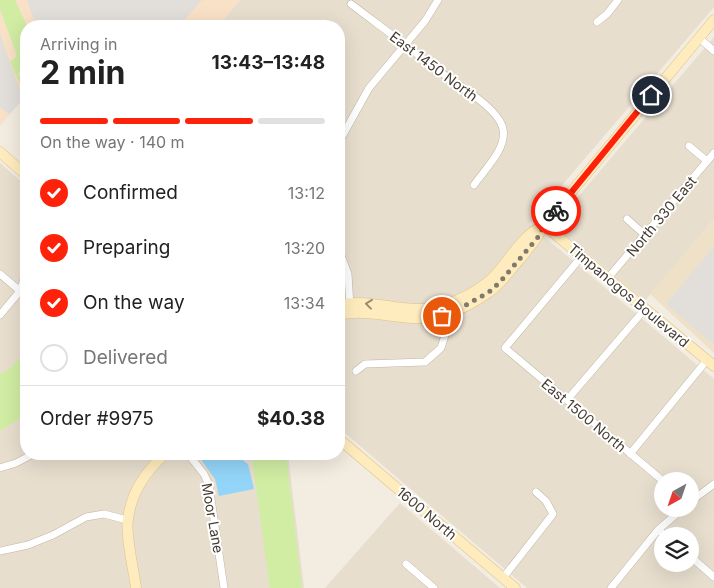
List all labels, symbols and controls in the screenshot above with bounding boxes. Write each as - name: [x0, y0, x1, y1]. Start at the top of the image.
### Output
- street label: East 1450 North: [387, 27, 481, 105]
- text: Arriving in: [40, 34, 117, 54]
- text: 13:43–13:48: [212, 51, 325, 74]
- text: 2 min: [40, 53, 126, 92]
- pin: [630, 74, 672, 116]
- icon: home: [637, 81, 665, 109]
- text: On the way · 140 m: [40, 132, 185, 152]
- street label: North 330 East: [622, 172, 700, 260]
- icon: check: [40, 179, 68, 207]
- text: Confirmed: [83, 181, 178, 204]
- text: 13:12: [288, 183, 325, 203]
- courier: [531, 186, 581, 236]
- icon: bike: [542, 197, 570, 225]
- icon: check: [40, 234, 68, 262]
- text: Preparing: [83, 236, 170, 259]
- text: 13:20: [284, 238, 325, 258]
- street label: Timpanogos Boulevard: [565, 239, 693, 351]
- icon: check: [40, 289, 68, 317]
- text: On the way: [83, 291, 185, 314]
- text: 13:34: [284, 293, 325, 313]
- pin: [421, 295, 463, 337]
- one-way arrow: [365, 299, 373, 310]
- icon: bag: [428, 302, 456, 330]
- text: Delivered: [83, 346, 168, 369]
- street label: East 1500 North: [538, 375, 630, 455]
- text: Order #9975: [40, 407, 154, 430]
- text: $40.38: [257, 407, 325, 430]
- north arrow: [654, 472, 699, 518]
- map controls: [654, 472, 699, 572]
- street label: Moor Lane: [198, 482, 228, 554]
- street label: 1600 North: [393, 483, 461, 543]
- button: layers: [654, 527, 699, 572]

